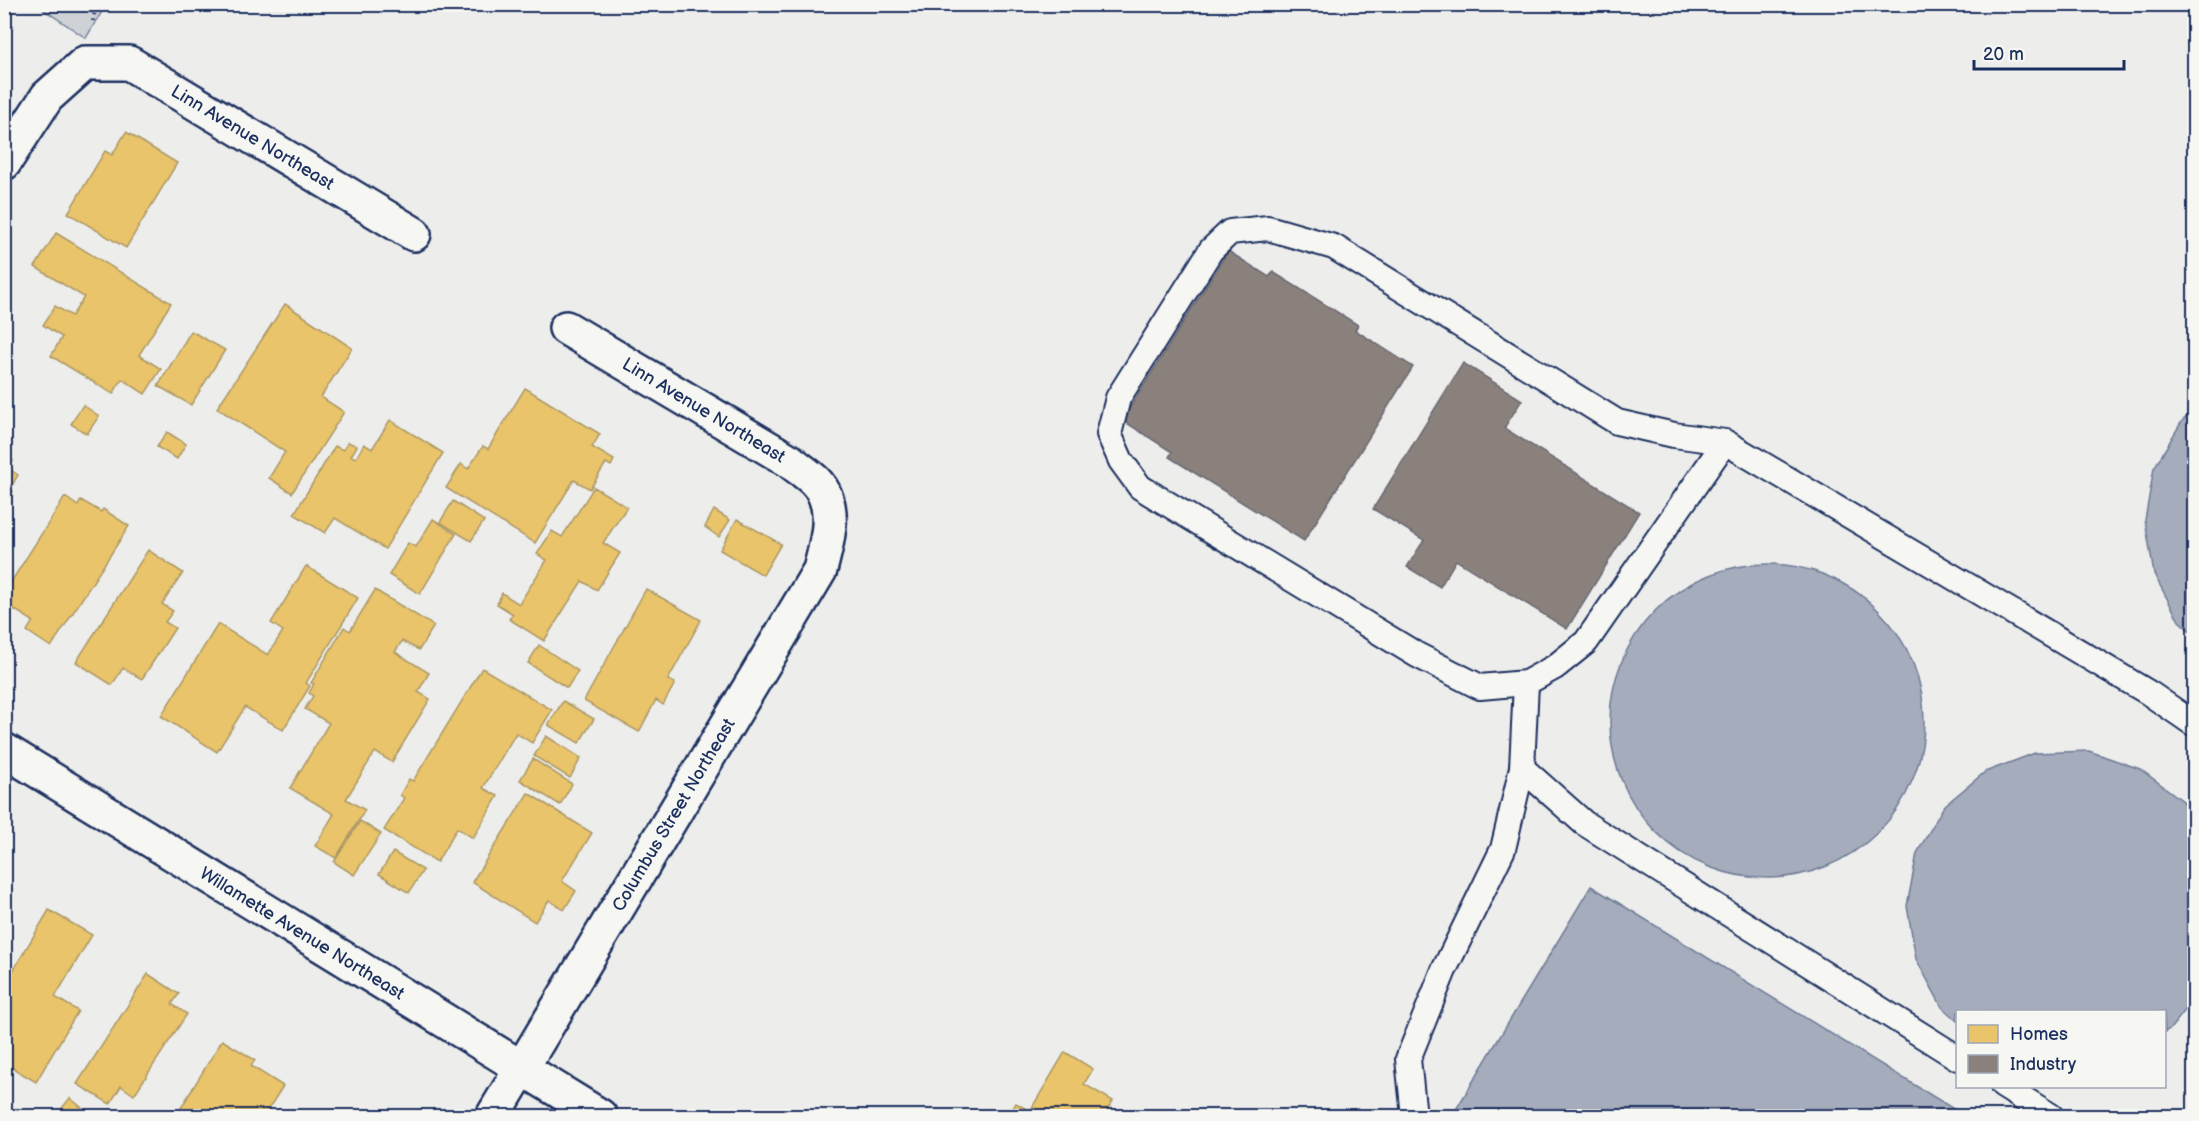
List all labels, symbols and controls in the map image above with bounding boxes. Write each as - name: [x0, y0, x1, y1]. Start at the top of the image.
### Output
- scale bar: [1974, 33, 2124, 71]
- text: 20 m: [1983, 44, 2024, 65]
- street label: Linn Avenue Northeast: [167, 81, 338, 195]
- street label: Linn Avenue Northeast: [619, 353, 789, 468]
- street label: Columbus Street Northeast: [608, 714, 740, 915]
- street label: Willamette Avenue Northeast: [196, 863, 409, 1005]
- legend: [1956, 1010, 2166, 1088]
- text: Homes: [2010, 1024, 2068, 1045]
- text: Industry: [2010, 1054, 2077, 1075]

